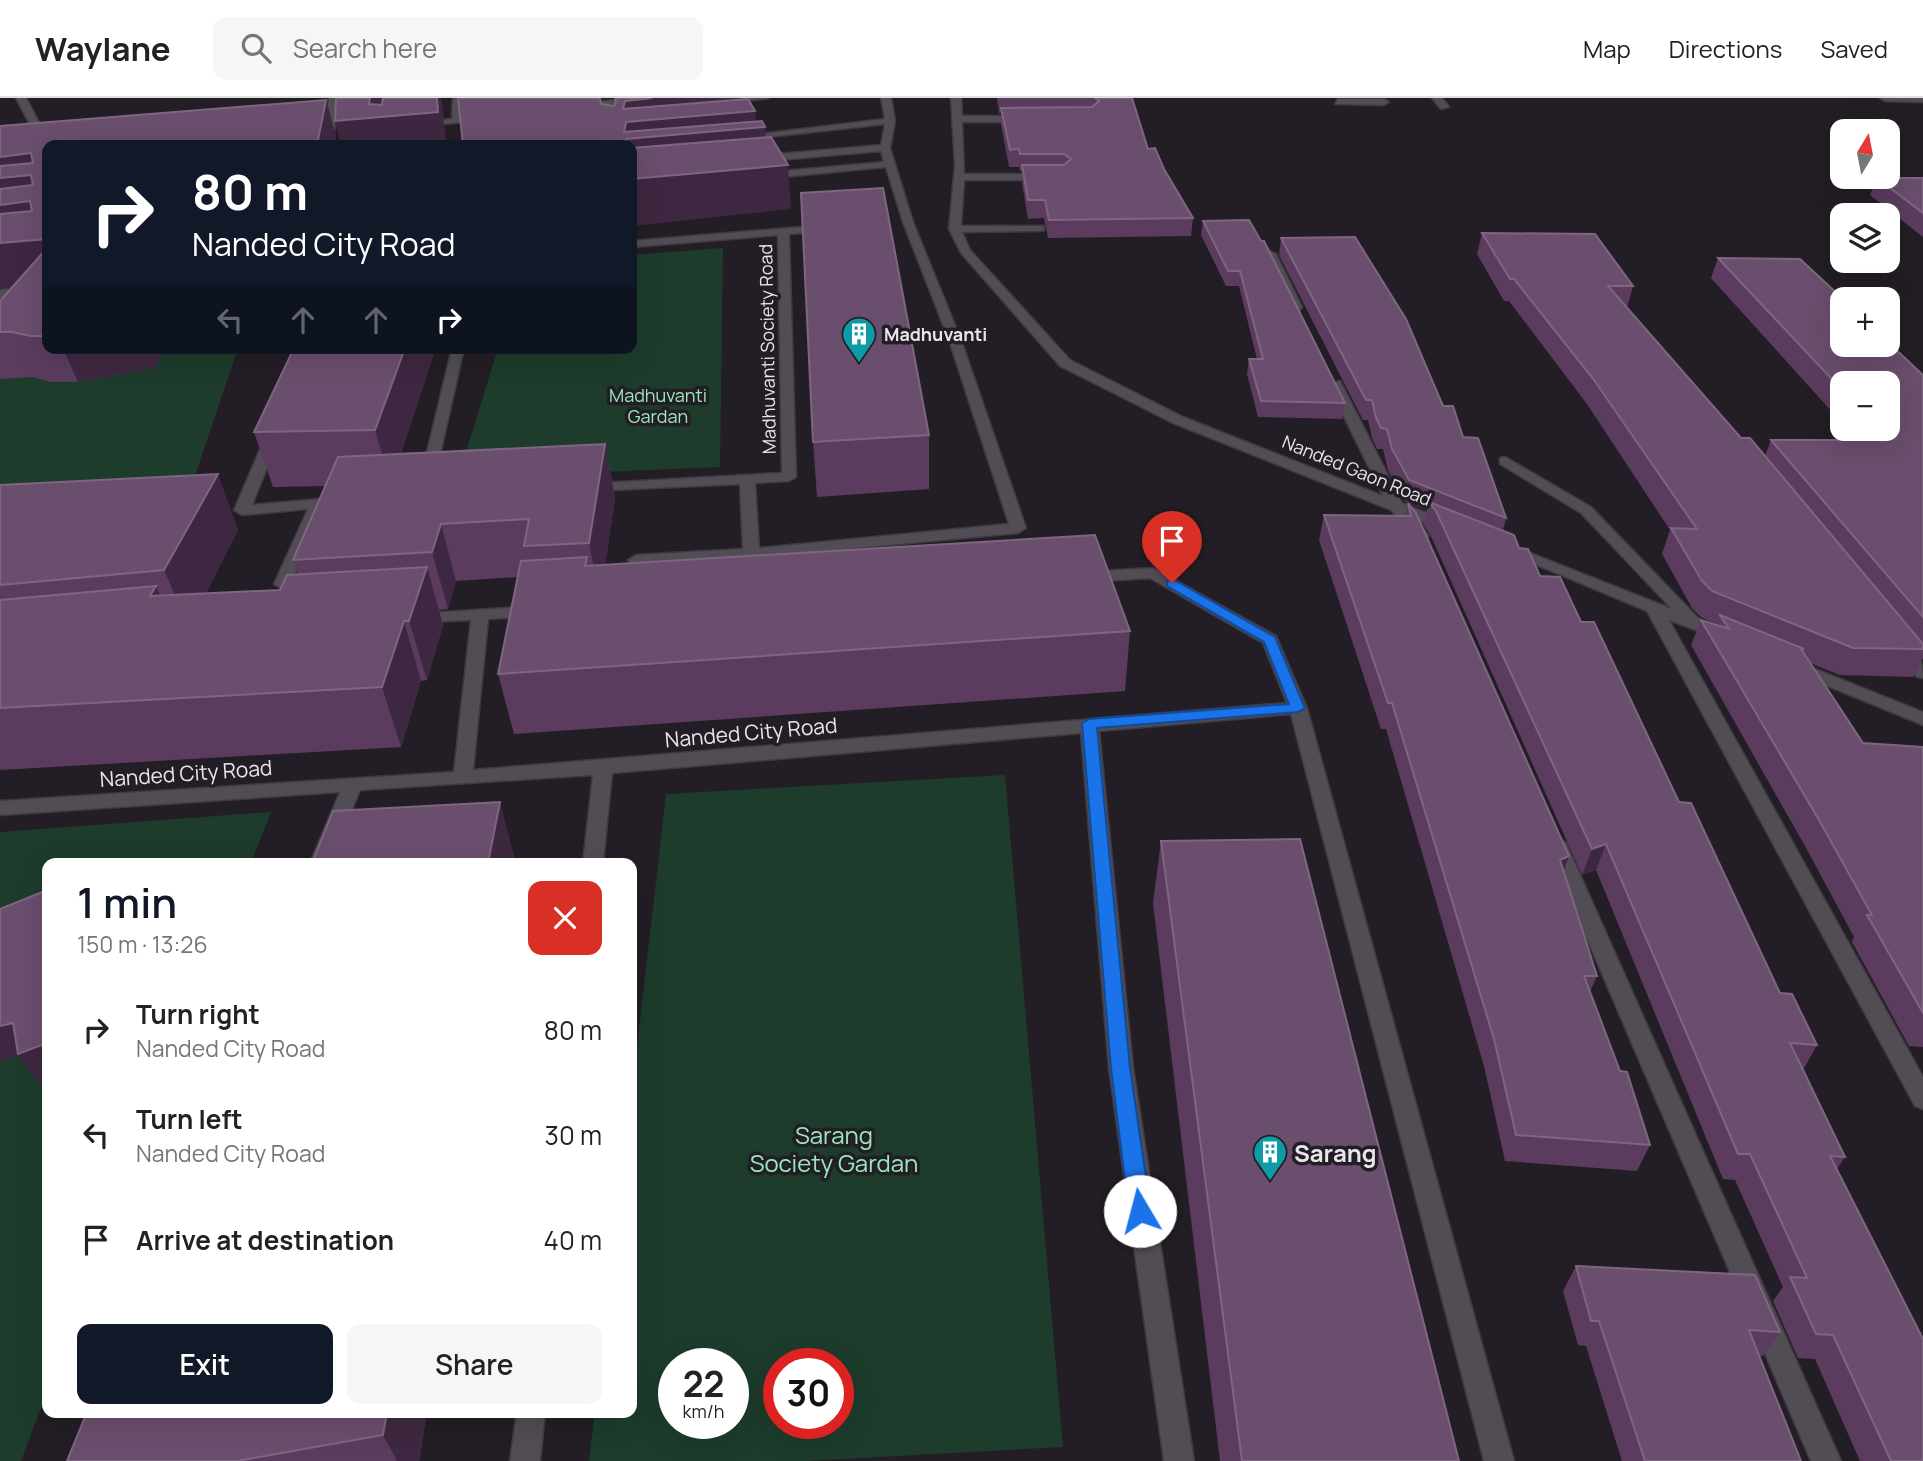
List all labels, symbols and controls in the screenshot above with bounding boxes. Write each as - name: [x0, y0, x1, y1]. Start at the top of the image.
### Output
- search box: [213, 17, 703, 80]
- text: Waylane: [35, 26, 171, 71]
- icon: search: [237, 29, 275, 67]
- text: Search here: [293, 30, 437, 66]
- text: Map: [1583, 32, 1631, 65]
- text: Directions: [1669, 32, 1782, 65]
- text: Saved: [1820, 32, 1888, 65]
- north arrow: [1830, 119, 1900, 189]
- map controls: [1830, 119, 1900, 441]
- text: 80 m: [192, 158, 308, 225]
- icon: right: [77, 168, 168, 259]
- button: layers: [1830, 203, 1900, 273]
- text: Nanded City Road: [192, 222, 455, 266]
- street label: Madhuvanti Society Road: [753, 244, 781, 454]
- button: +: [1830, 287, 1900, 357]
- icon: left: [211, 301, 249, 339]
- icon: ahead: [284, 301, 322, 339]
- icon: ahead: [357, 301, 395, 339]
- icon: right: [430, 301, 468, 339]
- building icon: Madhuvanti: [840, 315, 878, 364]
- place label: Madhuvanti: [884, 322, 987, 346]
- button: −: [1830, 371, 1900, 441]
- park label: Madhuvanti Gardan: [609, 383, 707, 428]
- street label: Nanded Gaon Road: [1279, 429, 1435, 511]
- pin: [1142, 511, 1202, 583]
- icon: arrive: [1153, 522, 1191, 560]
- street label: Nanded City Road: [664, 711, 838, 753]
- street label: Nanded City Road: [99, 753, 273, 793]
- text: 1 min: [77, 873, 177, 931]
- button: close: [528, 881, 602, 955]
- text: 150 m · 13:26: [77, 928, 208, 960]
- text: Turn right: [136, 996, 260, 1032]
- icon: right: [77, 1011, 115, 1049]
- text: 80 m: [544, 1012, 602, 1048]
- text: Nanded City Road: [136, 1032, 325, 1064]
- text: Turn left: [136, 1101, 243, 1137]
- icon: left: [77, 1116, 115, 1154]
- text: 30 m: [545, 1117, 602, 1153]
- park label: Sarang Society Gardan: [750, 1118, 918, 1179]
- building icon: Sarang: [1251, 1133, 1289, 1182]
- place label: Sarang: [1294, 1136, 1377, 1169]
- text: Nanded City Road: [136, 1137, 325, 1169]
- position arrow: [1103, 1174, 1177, 1248]
- icon: arrive: [77, 1221, 115, 1259]
- text: Arrive at destination: [136, 1222, 394, 1258]
- text: 40 m: [544, 1222, 602, 1258]
- button: Exit: [77, 1324, 333, 1404]
- button: Share: [347, 1324, 602, 1404]
- speed limit sign: 30: [763, 1348, 854, 1439]
- text: 22: [683, 1360, 724, 1408]
- text: km/h: [683, 1399, 724, 1423]

